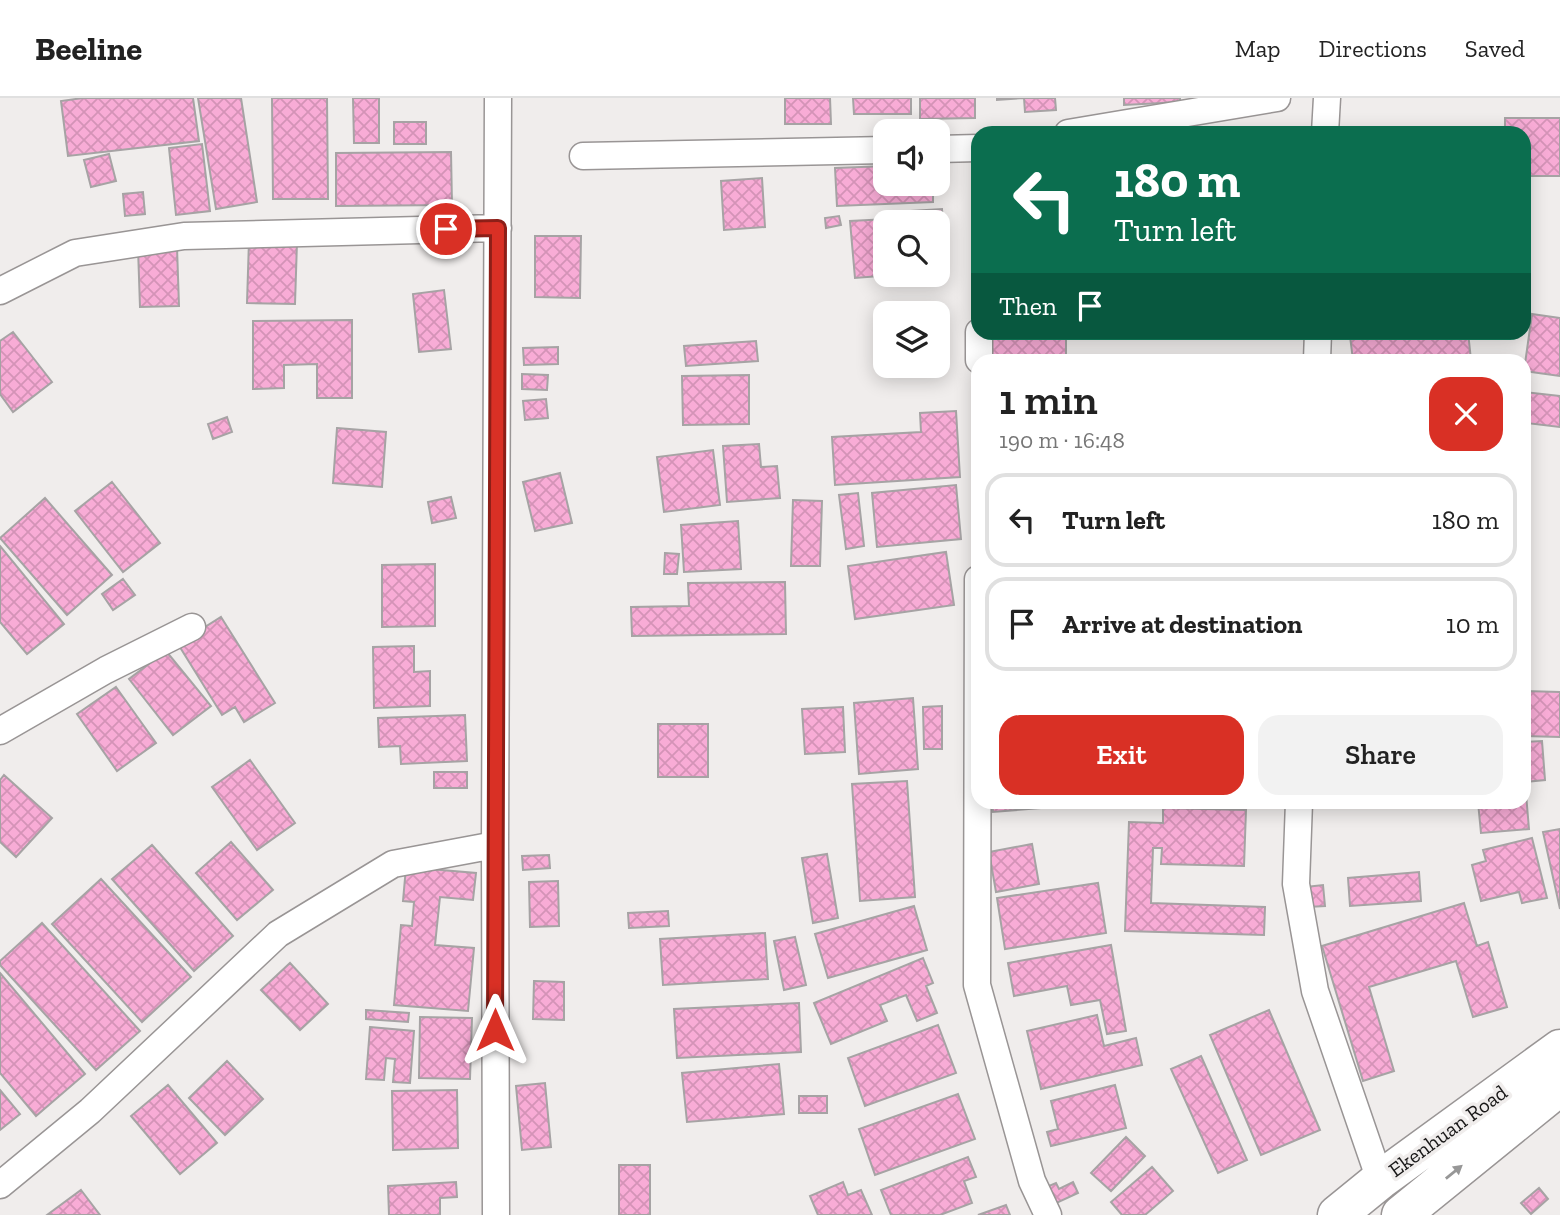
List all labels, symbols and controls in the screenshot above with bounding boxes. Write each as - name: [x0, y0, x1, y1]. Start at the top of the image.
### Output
- text: Beeline: [35, 29, 142, 68]
- text: Map: [1235, 34, 1281, 63]
- text: Directions: [1319, 34, 1427, 63]
- text: Saved: [1465, 34, 1525, 63]
- map controls: [873, 119, 950, 378]
- button: sound: [873, 119, 950, 196]
- text: 180 m: [1114, 151, 1241, 210]
- icon: left: [999, 154, 1090, 245]
- pin: [416, 199, 476, 259]
- icon: arrive: [427, 210, 465, 248]
- button: search: [873, 210, 950, 287]
- text: Turn left: [1114, 211, 1236, 249]
- icon: arrive: [1071, 287, 1109, 325]
- text: Then: [999, 290, 1057, 322]
- button: layers: [873, 301, 950, 378]
- text: 1 min: [999, 374, 1098, 425]
- button: close: [1429, 377, 1503, 451]
- text: 190 m · 16:48: [999, 426, 1125, 454]
- icon: left: [1003, 501, 1041, 539]
- text: Turn left: [1062, 504, 1165, 536]
- text: 180 m: [1432, 504, 1499, 536]
- icon: arrive: [1003, 605, 1041, 643]
- text: Arrive at destination: [1062, 608, 1302, 640]
- text: 10 m: [1446, 608, 1499, 640]
- button: Exit: [999, 715, 1244, 795]
- button: Share: [1258, 715, 1503, 795]
- position arrow: [458, 993, 532, 1067]
- street label: Ekenhuan Road: [1384, 1079, 1512, 1182]
- one-way arrow: [1445, 1165, 1462, 1180]

